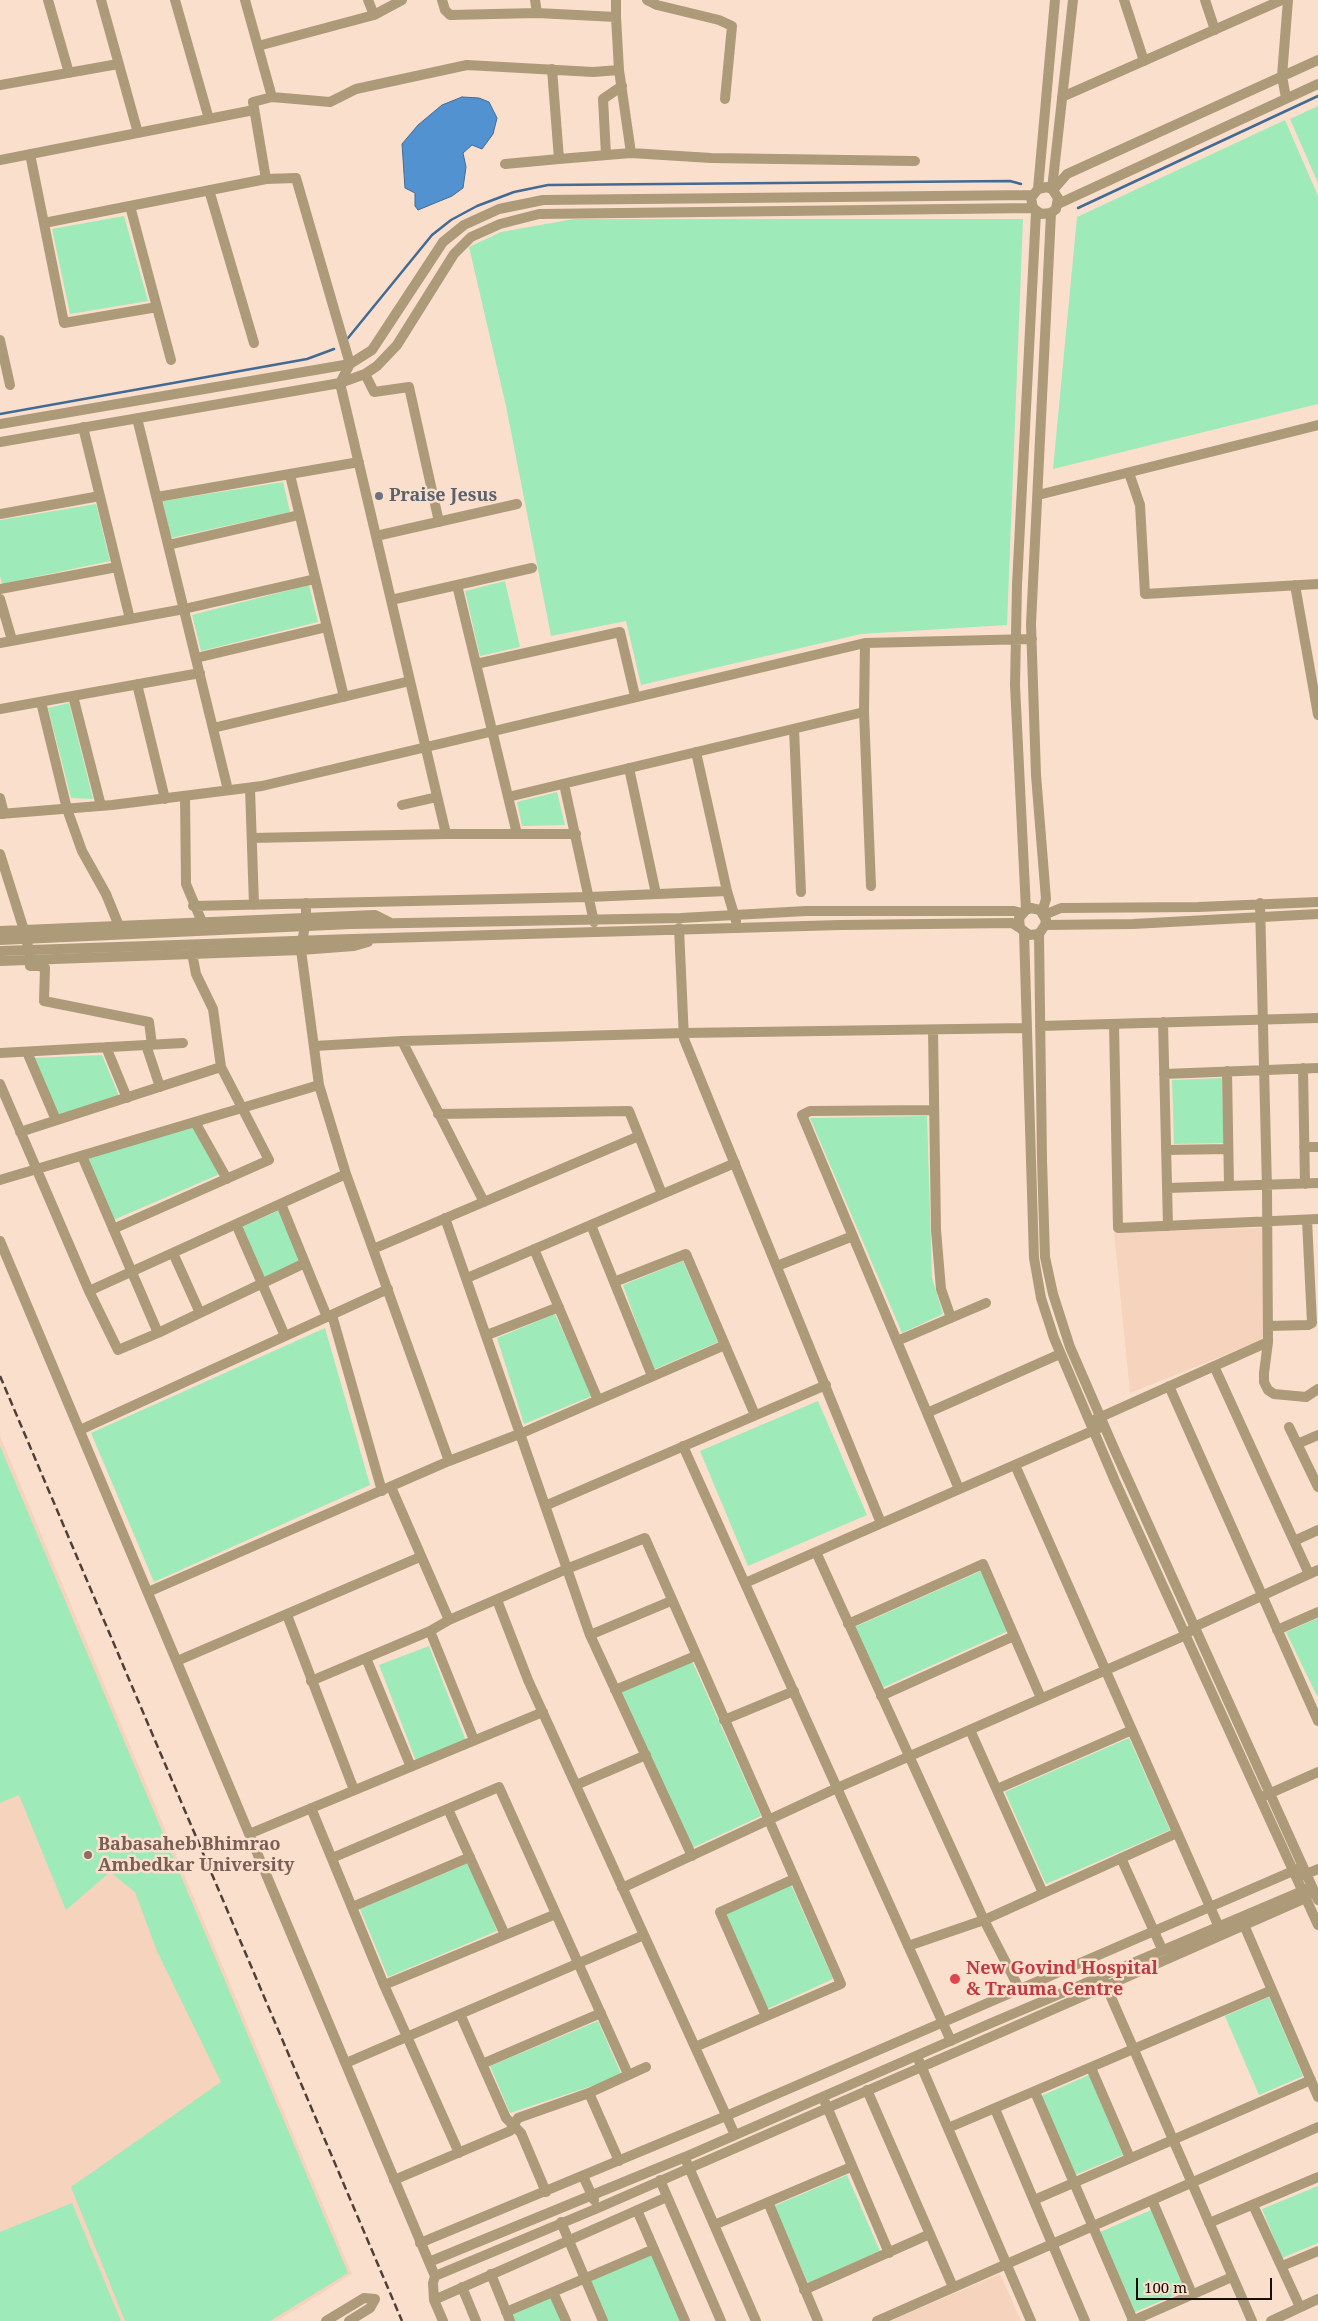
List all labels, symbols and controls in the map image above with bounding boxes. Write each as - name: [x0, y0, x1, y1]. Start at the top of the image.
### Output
- place label: Praise Jesus: [389, 485, 497, 507]
- marker: Praise Jesus: [373, 490, 385, 502]
- place label: Babasaheb Bhimrao Ambedkar University: [98, 1834, 294, 1876]
- marker: Babasaheb Bhimrao Ambedkar University: [82, 1849, 94, 1861]
- place label: New Govind Hospital & Trauma Centre: [966, 1958, 1158, 2000]
- marker: New Govind Hospital & Trauma Centre: [948, 1972, 962, 1986]
- scale bar: [1138, 2268, 1274, 2300]
- text: 100 m: [1144, 2277, 1187, 2297]

